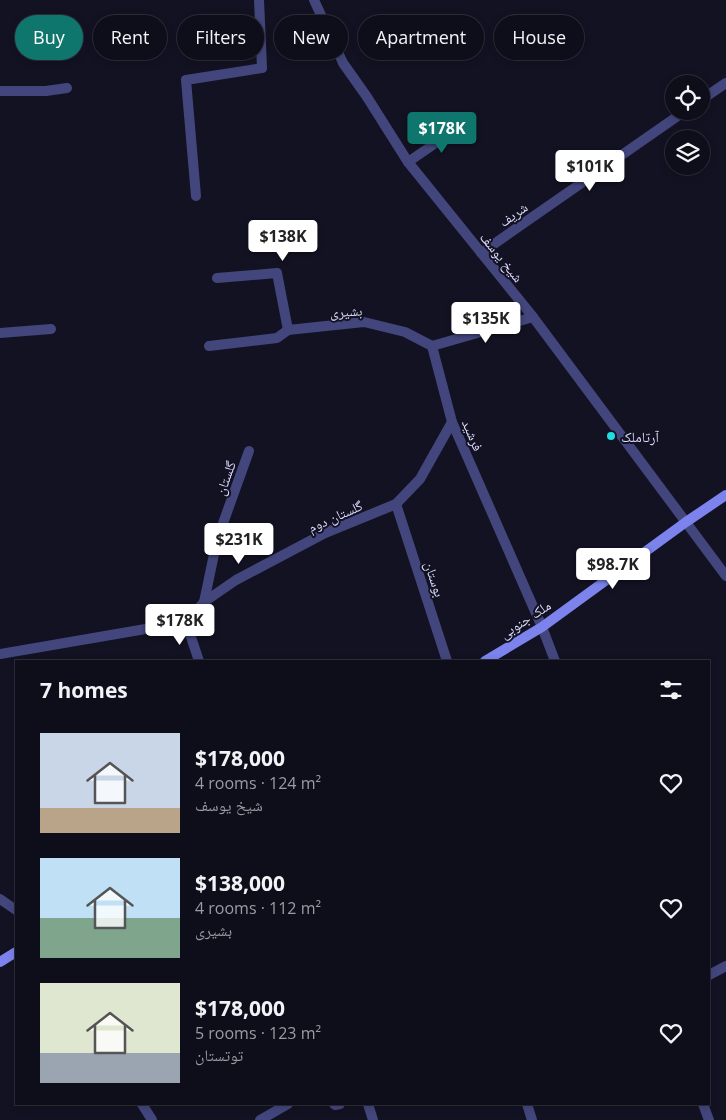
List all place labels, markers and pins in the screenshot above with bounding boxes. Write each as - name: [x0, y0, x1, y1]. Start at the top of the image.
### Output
- pin: $178K: [407, 112, 477, 154]
- pin: $101K: [555, 150, 625, 192]
- pin: $138K: [248, 220, 318, 262]
- pin: $135K: [451, 302, 521, 344]
- place label: آرتاملک: [621, 427, 659, 446]
- marker: آرتاملک: [605, 430, 617, 442]
- pin: $231K: [204, 522, 274, 565]
- pin: $98.7K: [572, 548, 654, 590]
- pin: $178K: [145, 604, 215, 646]

